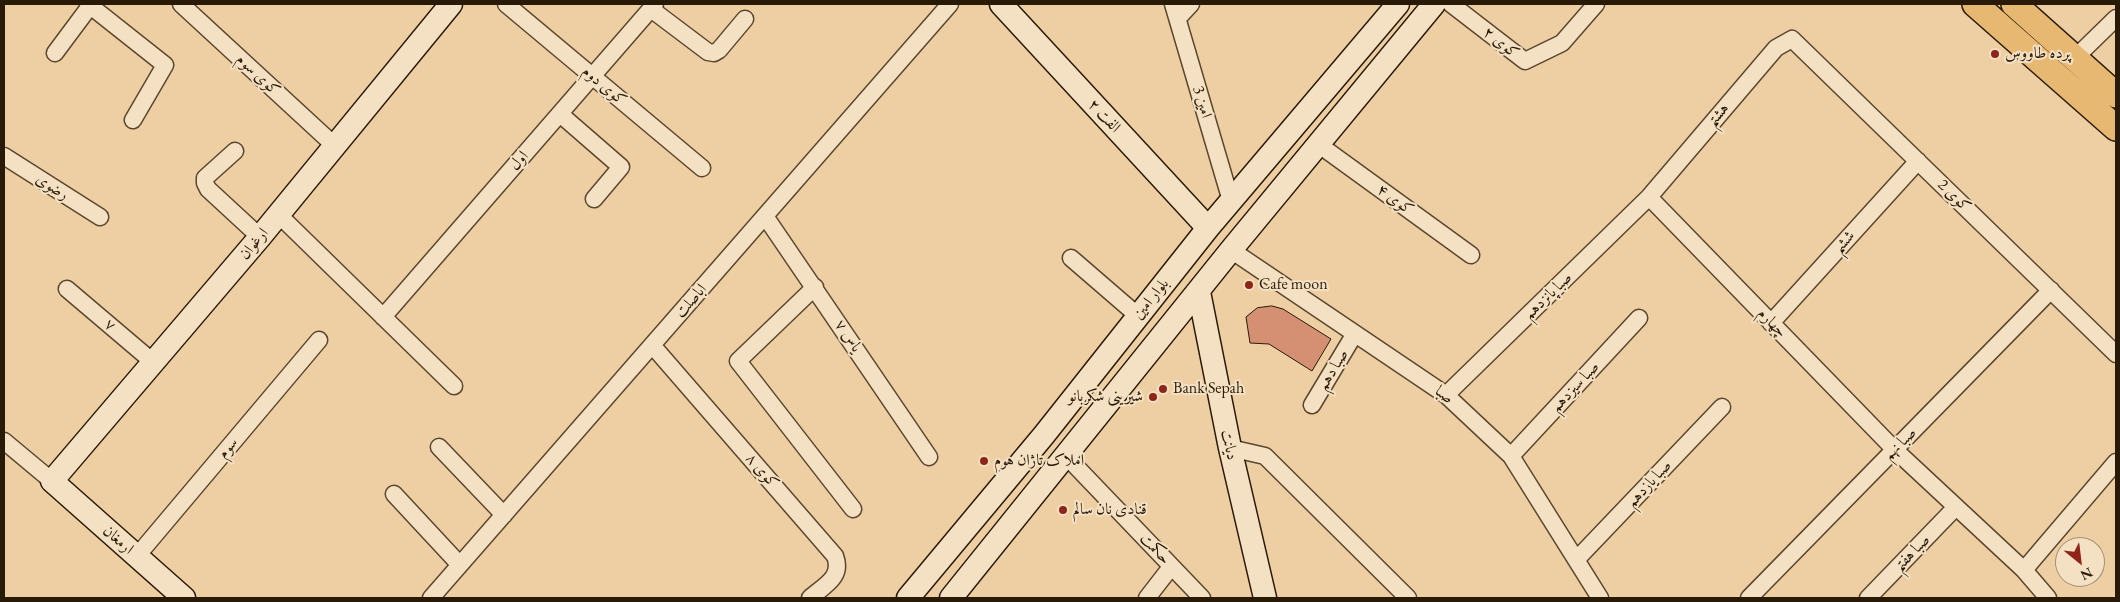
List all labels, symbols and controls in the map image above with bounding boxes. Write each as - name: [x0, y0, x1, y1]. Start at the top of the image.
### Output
- street label: کوی ۲: [1479, 23, 1523, 63]
- place label: پرده طاووس: [2005, 44, 2070, 64]
- marker: پرده طاووس: [1989, 48, 2001, 60]
- street label: کوی سوم: [232, 50, 284, 100]
- street label: کوی دوم: [578, 62, 630, 110]
- street label: امین 3: [1188, 84, 1216, 120]
- street label: الفت ۲: [1084, 95, 1124, 137]
- street label: هشتم: [1703, 99, 1733, 131]
- street label: اول: [505, 147, 533, 175]
- street label: رضوی: [32, 170, 72, 204]
- street label: کوی 2: [1933, 175, 1975, 217]
- street label: کوی ۴: [1373, 180, 1417, 220]
- street label: ارغوان: [235, 224, 273, 264]
- street label: ششم: [1829, 227, 1859, 257]
- street label: صبا پانزدهم: [1520, 268, 1576, 324]
- street label: بلوار امین: [1129, 275, 1173, 323]
- place label: Cafe moon: [1259, 275, 1328, 295]
- marker: Cafe moon: [1243, 279, 1255, 291]
- street label: اباصلت: [671, 280, 711, 322]
- street label: چهارم: [1753, 304, 1791, 342]
- street label: ۷: [100, 315, 120, 335]
- street label: یاس ۷: [830, 316, 866, 356]
- street label: صبا دهم: [1313, 346, 1353, 394]
- street label: صبا سیزدهم: [1547, 358, 1603, 416]
- place label: Bank Sepah: [1173, 379, 1244, 399]
- street label: صبا: [1431, 382, 1457, 408]
- marker: Bank Sepah: [1157, 383, 1169, 395]
- place label: شیرینی شکربانو: [1068, 387, 1143, 407]
- marker: شیرینی شکربانو: [1147, 391, 1159, 403]
- street label: صبا نهم: [1879, 423, 1921, 465]
- street label: دیانت: [1216, 428, 1242, 462]
- street label: سوم: [214, 433, 242, 463]
- street label: کوی ۸: [741, 449, 783, 493]
- place label: املاک تاژان هوم: [994, 451, 1084, 471]
- marker: املاک تاژان هوم: [978, 455, 990, 467]
- street label: صبا یازدهم: [1622, 456, 1676, 512]
- place label: قنادی نان سالم: [1073, 500, 1147, 520]
- marker: قنادی نان سالم: [1057, 504, 1069, 516]
- street label: ارمغان: [99, 521, 137, 559]
- street label: حکمت: [1135, 529, 1175, 569]
- street label: صبا هفتم: [1890, 530, 1934, 576]
- north arrow: [2055, 537, 2105, 587]
- text: N: [2077, 564, 2096, 585]

